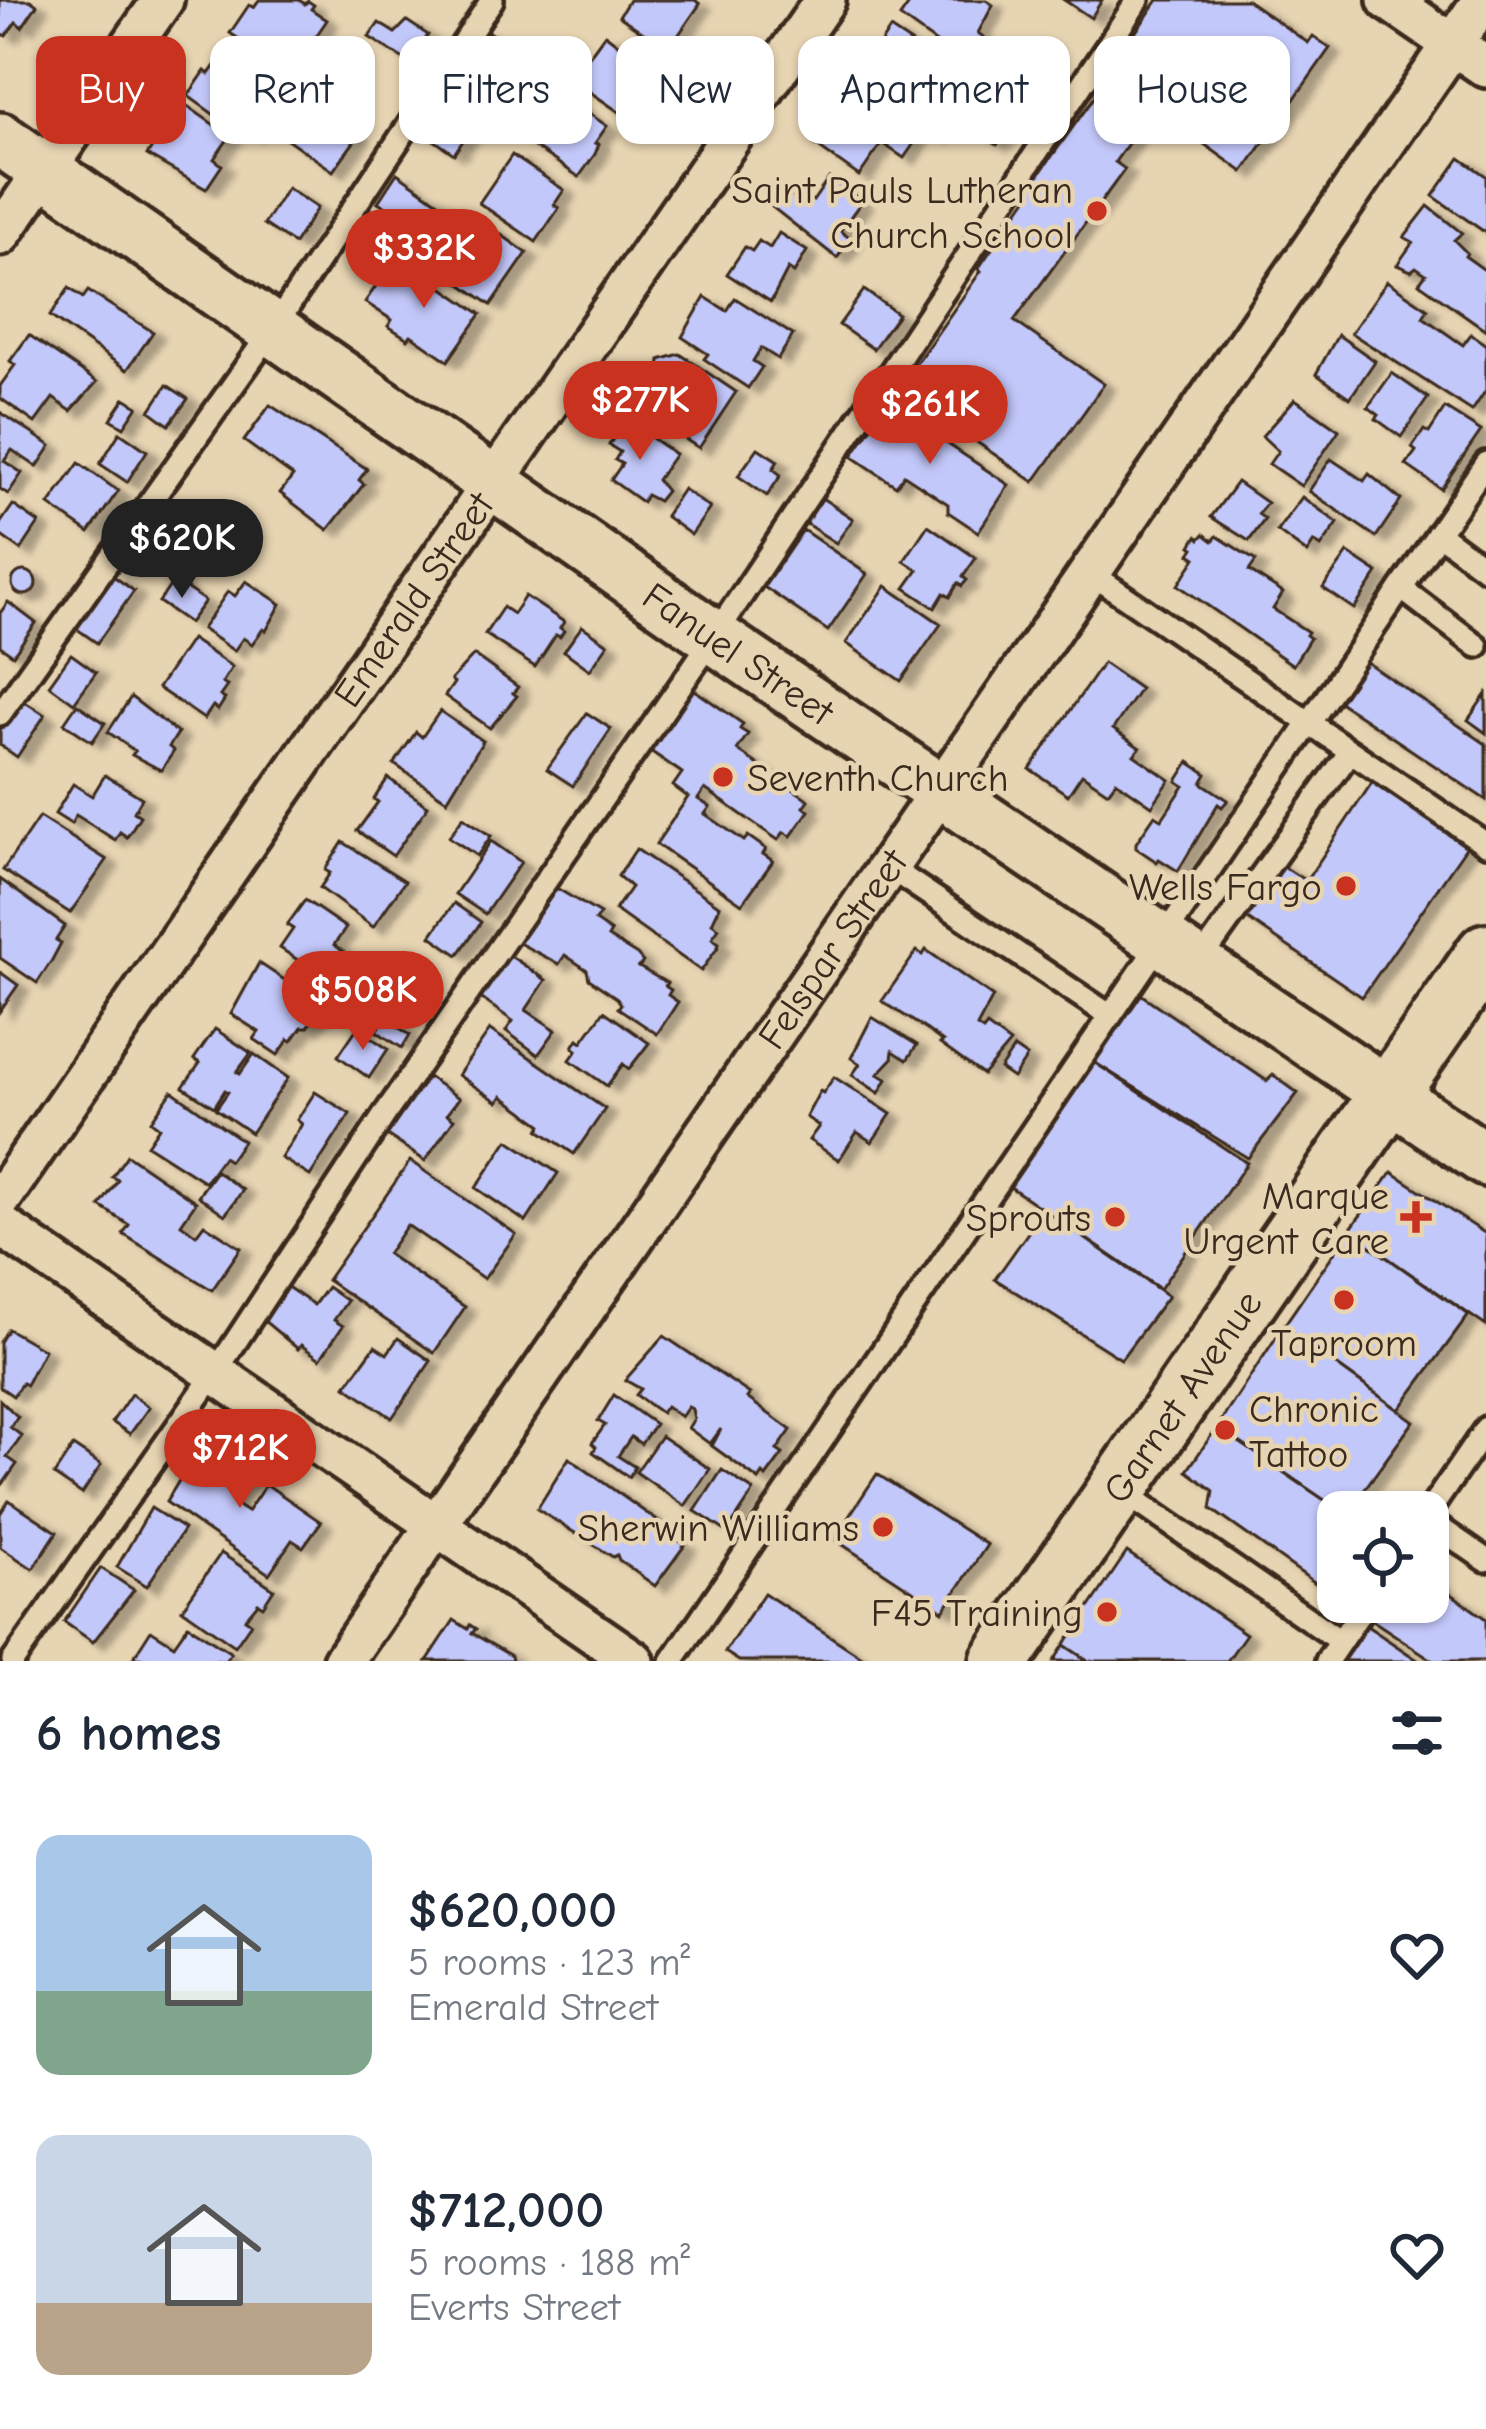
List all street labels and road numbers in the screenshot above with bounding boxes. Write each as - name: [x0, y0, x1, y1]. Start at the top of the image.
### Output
- street label: Emerald Street: [325, 483, 505, 716]
- street label: Fanuel Street: [634, 574, 843, 736]
- street label: Felspar Street: [749, 840, 918, 1058]
- street label: Garnet Avenue: [1094, 1282, 1272, 1512]

